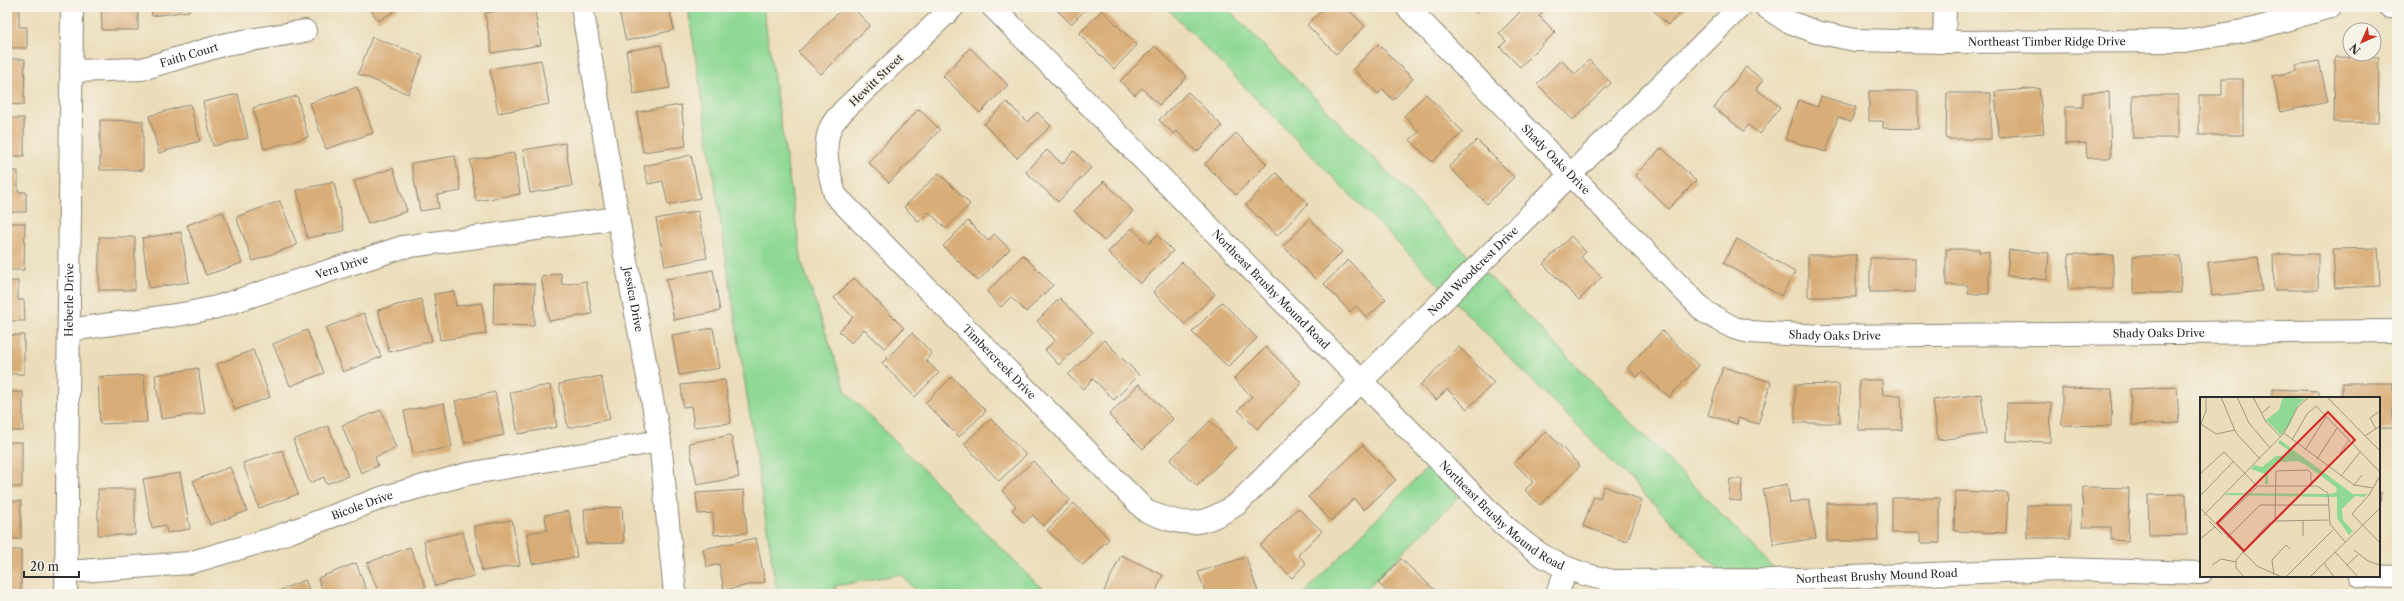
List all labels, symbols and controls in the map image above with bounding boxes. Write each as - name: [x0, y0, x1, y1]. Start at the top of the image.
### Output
- north arrow: [2342, 22, 2382, 62]
- street label: Northeast Timber Ridge Drive: [1968, 34, 2126, 49]
- street label: Faith Court: [158, 40, 220, 70]
- text: N: [2346, 40, 2363, 57]
- street label: Hewitt Street: [846, 51, 906, 109]
- street label: Shady Oaks Drive: [1519, 121, 1593, 197]
- street label: North Woodcrest Drive: [1425, 223, 1521, 319]
- street label: Northeast Brushy Mound Road: [1209, 227, 1333, 352]
- street label: Vera Drive: [313, 252, 370, 282]
- street label: Heberle Drive: [62, 263, 76, 337]
- street label: Jessica Drive: [620, 264, 646, 333]
- street label: Timbercreek Drive: [959, 321, 1039, 402]
- street label: Shady Oaks Drive: [2113, 326, 2205, 340]
- street label: Shady Oaks Drive: [1788, 327, 1881, 343]
- inset map: [2200, 397, 2380, 577]
- street label: Northeast Brushy Mound Road: [1436, 458, 1567, 573]
- street label: Bicole Drive: [329, 488, 395, 523]
- scale bar: [24, 553, 79, 579]
- text: 20 m: [30, 559, 59, 574]
- street label: Northeast Brushy Mound Road: [1796, 566, 1958, 586]

